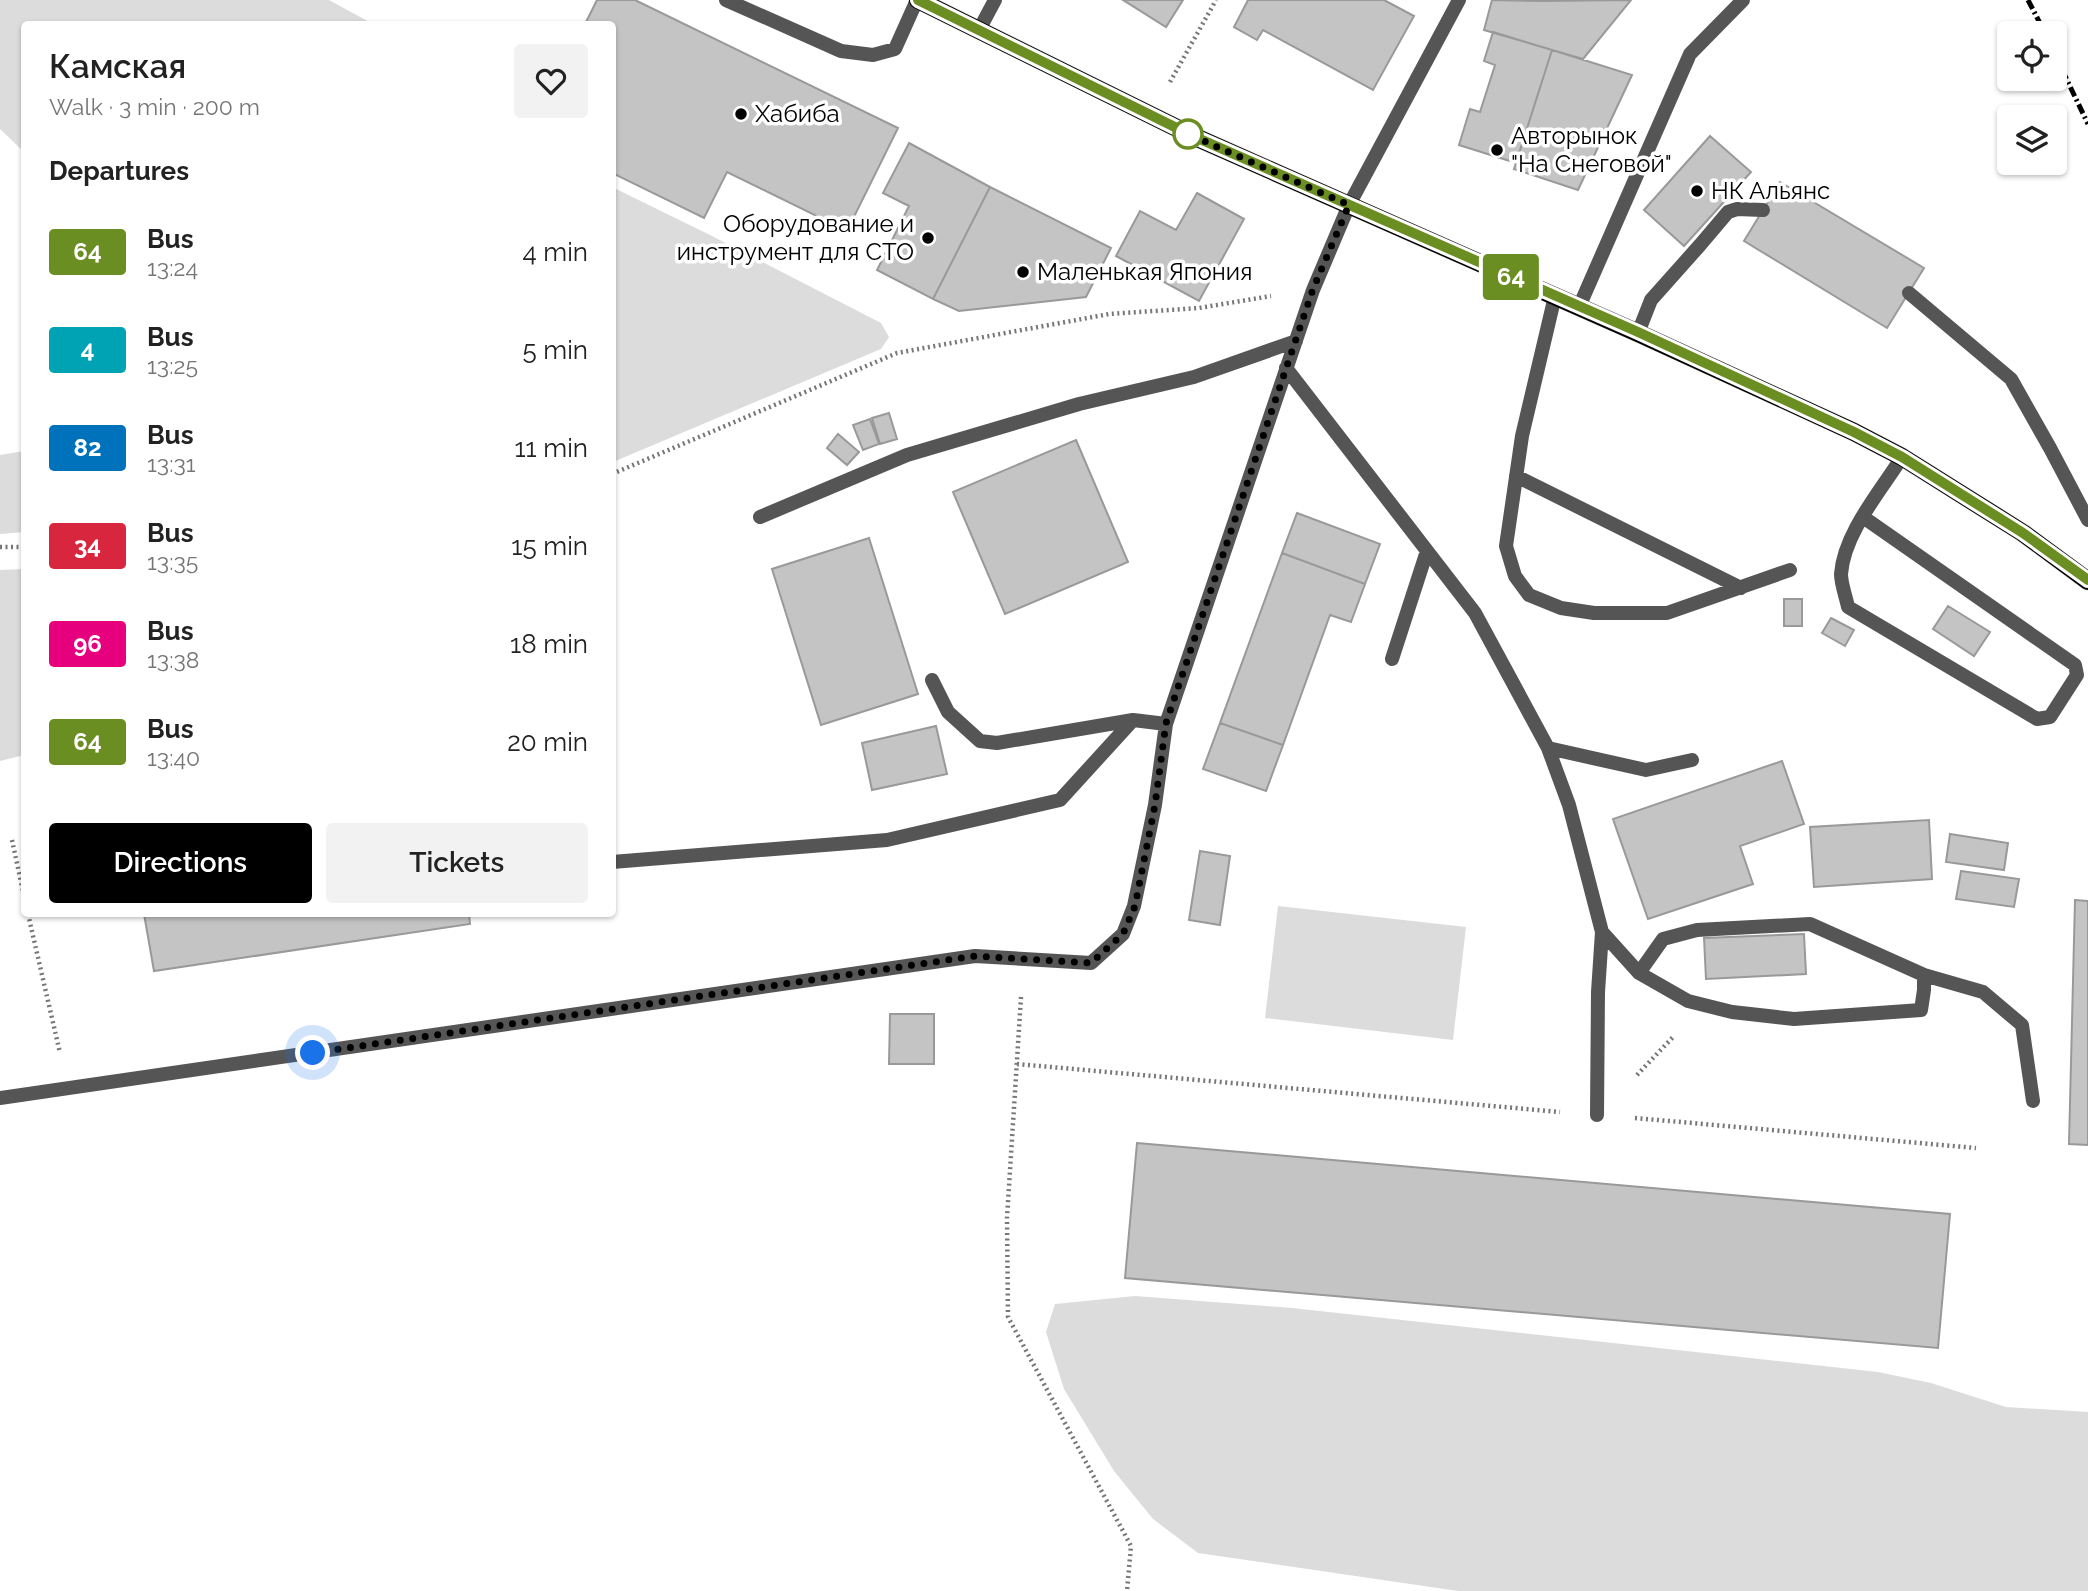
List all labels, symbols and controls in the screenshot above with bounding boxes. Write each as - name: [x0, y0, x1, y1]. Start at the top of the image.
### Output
- map controls: [1997, 21, 2067, 175]
- button: locate: [1997, 21, 2067, 91]
- button: heart: [514, 44, 588, 118]
- text: Камская: [49, 47, 186, 86]
- text: Walk · 3 min · 200 m: [49, 93, 260, 120]
- place label: Хабиба: [755, 99, 840, 128]
- button: layers: [1997, 105, 2067, 175]
- marker: Хабиба: [733, 106, 749, 122]
- unlabelled marker: [1173, 119, 1203, 149]
- place label: Авторынок "На Снеговой": [1511, 121, 1672, 178]
- marker: Авторынок "На Снеговой": [1489, 142, 1505, 158]
- text: Departures: [49, 156, 189, 186]
- place label: НК Альянс: [1711, 176, 1830, 205]
- marker: НК Альянс: [1689, 183, 1705, 199]
- place label: Оборудование и инструмент для СТО: [677, 209, 914, 266]
- text: Bus: [147, 224, 194, 254]
- marker: Оборудование и инструмент для СТО: [920, 230, 936, 246]
- text: 64: [73, 237, 102, 266]
- text: 4 min: [522, 237, 588, 267]
- text: 13:24: [147, 254, 198, 281]
- line badge: 64: [1480, 254, 1542, 300]
- place label: Маленькая Япония: [1037, 257, 1252, 286]
- text: 64: [1497, 262, 1525, 291]
- marker: Маленькая Япония: [1015, 264, 1031, 280]
- text: Bus: [147, 322, 194, 352]
- text: 4: [81, 335, 94, 364]
- text: 5 min: [522, 335, 588, 365]
- text: 13:25: [147, 352, 198, 379]
- text: Bus: [147, 420, 194, 450]
- text: 82: [73, 433, 102, 462]
- text: 11 min: [514, 433, 588, 463]
- text: 13:31: [147, 450, 196, 477]
- text: Bus: [147, 518, 194, 548]
- text: 34: [74, 531, 101, 560]
- text: 15 min: [511, 531, 588, 561]
- text: 13:35: [147, 548, 198, 575]
- text: Bus: [147, 616, 194, 646]
- text: 96: [73, 629, 102, 658]
- text: 18 min: [510, 629, 588, 659]
- text: 13:38: [147, 646, 199, 673]
- text: Bus: [147, 714, 194, 744]
- text: 64: [73, 727, 102, 756]
- text: 20 min: [507, 727, 588, 757]
- text: 13:40: [147, 744, 200, 771]
- button: Directions: [49, 823, 312, 903]
- button: Tickets: [326, 823, 588, 903]
- your location: [295, 1035, 330, 1070]

